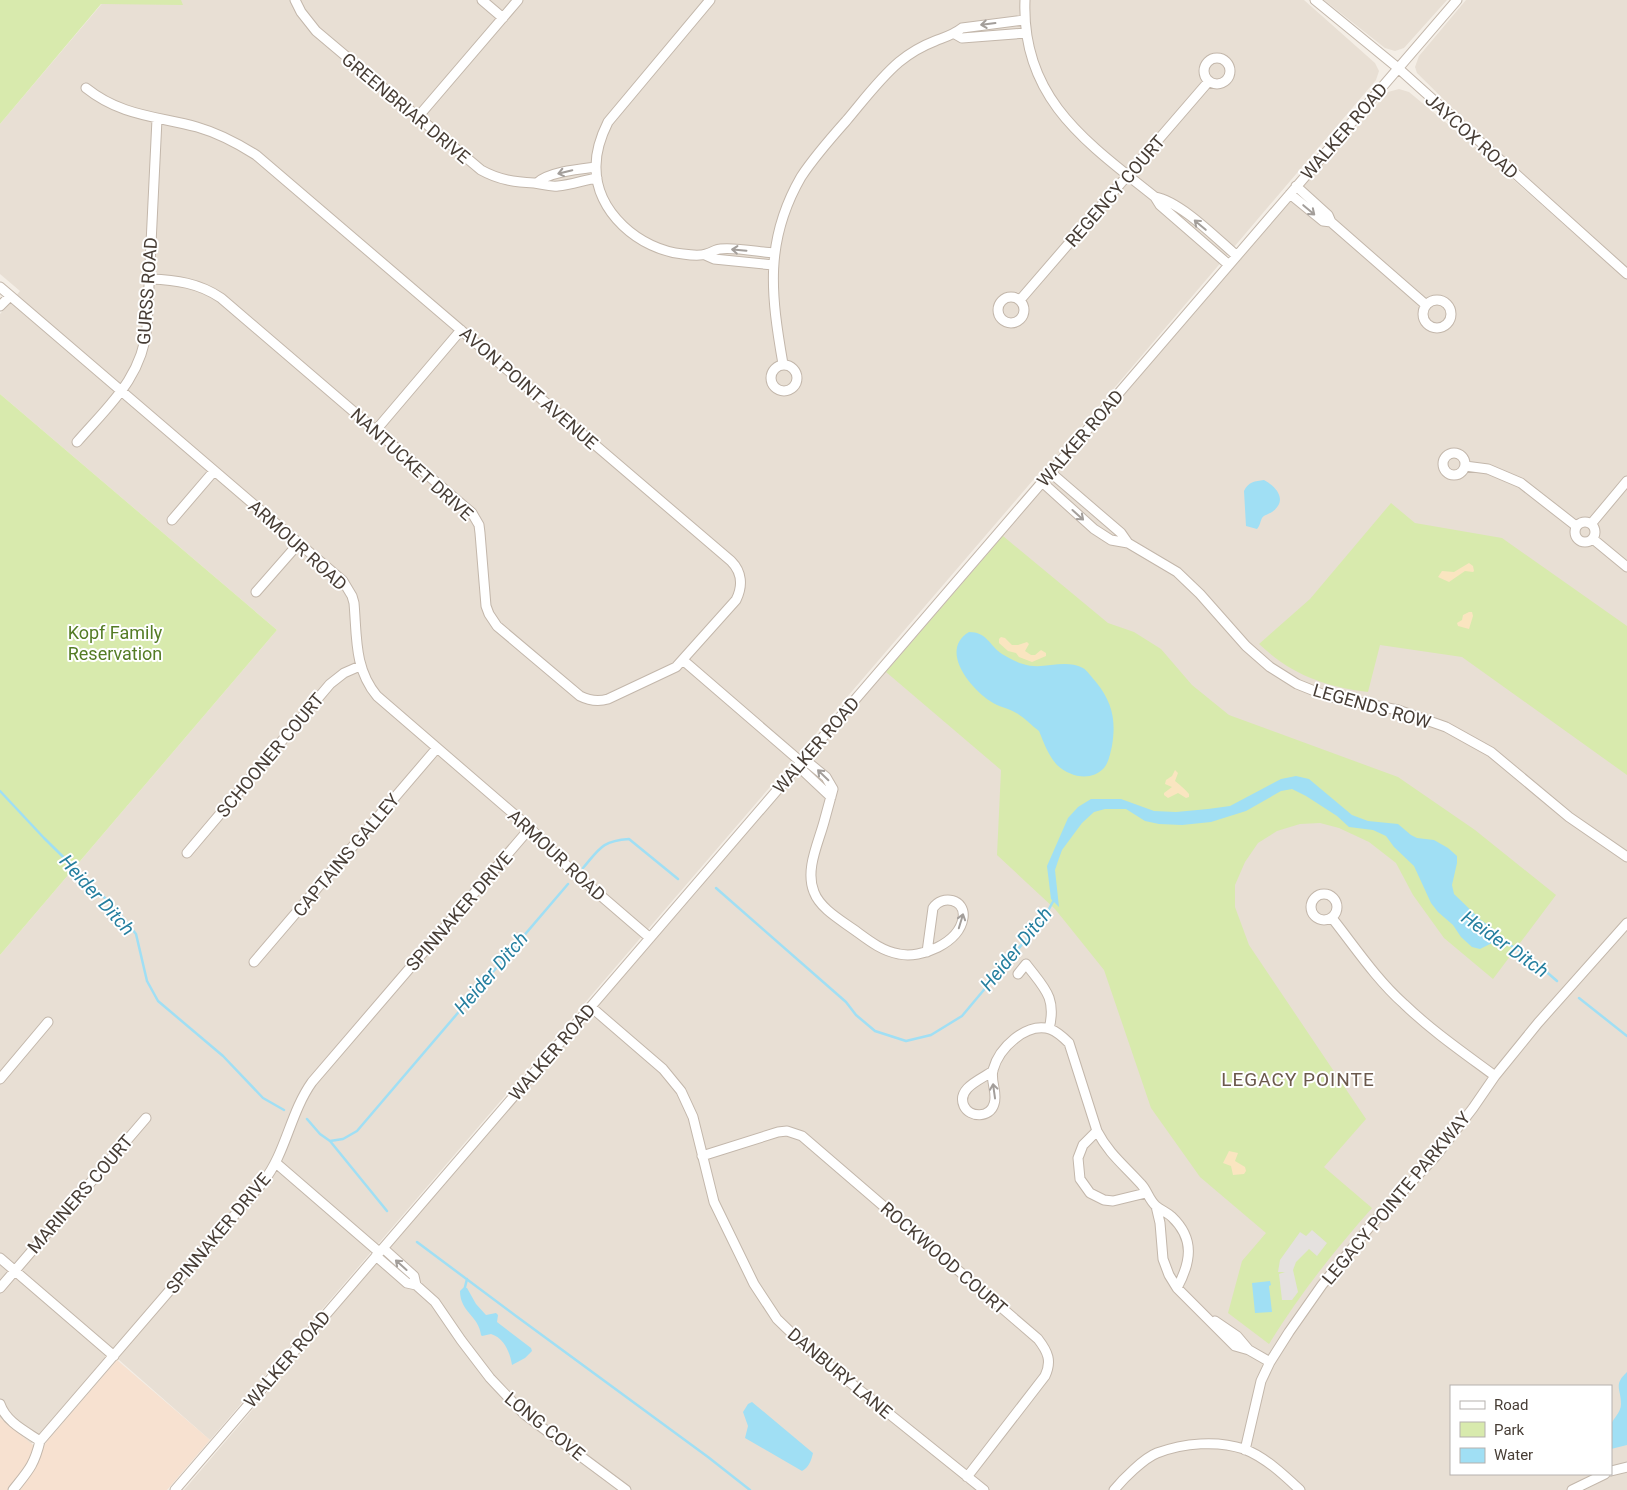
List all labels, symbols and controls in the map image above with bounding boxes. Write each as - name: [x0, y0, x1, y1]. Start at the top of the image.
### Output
- one-way arrow: [981, 19, 997, 29]
- street label: GREENBRIAR DRIVE: [338, 48, 474, 168]
- street label: WALKER ROAD: [1296, 78, 1392, 184]
- street label: JAYCOX ROAD: [1421, 89, 1523, 183]
- street label: REGENCY COURT: [1061, 131, 1169, 251]
- one-way arrow: [558, 168, 574, 177]
- one-way arrow: [1303, 205, 1316, 216]
- one-way arrow: [1193, 219, 1206, 230]
- street label: GURSS ROAD: [133, 237, 161, 345]
- one-way arrow: [731, 245, 747, 255]
- street label: AVON POINT AVENUE: [456, 323, 602, 453]
- street label: WALKER ROAD: [1032, 385, 1128, 491]
- street label: NANTUCKET DRIVE: [346, 404, 478, 524]
- street label: ARMOUR ROAD: [245, 495, 351, 595]
- one-way arrow: [1072, 509, 1085, 520]
- park label: Kopf Family Reservation: [68, 622, 163, 664]
- street label: LEGENDS ROW: [1311, 679, 1433, 733]
- street label: SCHOONER COURT: [212, 688, 328, 821]
- street label: WALKER ROAD: [768, 692, 864, 798]
- one-way arrow: [817, 769, 829, 781]
- street label: CAPTAINS GALLEY: [288, 789, 404, 921]
- street label: ARMOUR ROAD: [504, 805, 610, 905]
- street label: SPINNAKER DRIVE: [402, 847, 516, 975]
- water label: Heider Ditch: [55, 850, 139, 940]
- water label: Heider Ditch: [975, 903, 1057, 995]
- water label: Heider Ditch: [1457, 906, 1553, 982]
- one-way arrow: [956, 913, 966, 929]
- water label: Heider Ditch: [449, 927, 533, 1019]
- street label: WALKER ROAD: [504, 999, 600, 1105]
- district label: LEGACY POINTE: [1221, 1068, 1375, 1091]
- one-way arrow: [988, 1084, 998, 1100]
- street label: LEGACY POINTE PARKWAY: [1318, 1107, 1475, 1289]
- street label: MARINERS COURT: [23, 1130, 137, 1257]
- street label: SPINNAKER DRIVE: [161, 1168, 275, 1298]
- street label: ROCKWOOD COURT: [877, 1197, 1012, 1319]
- one-way arrow: [395, 1259, 408, 1271]
- street label: WALKER ROAD: [239, 1306, 335, 1412]
- street label: DANBURY LANE: [784, 1323, 896, 1423]
- legend: [1450, 1385, 1612, 1475]
- street label: LONG COVE: [501, 1387, 589, 1465]
- text: Road: [1494, 1396, 1528, 1414]
- text: Park: [1494, 1421, 1525, 1439]
- text: Water: [1494, 1446, 1533, 1464]

